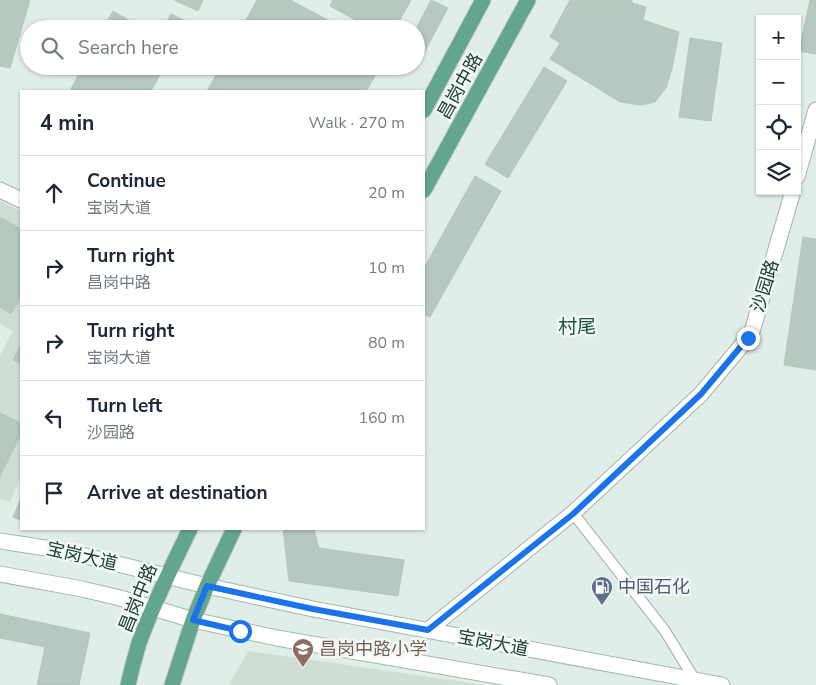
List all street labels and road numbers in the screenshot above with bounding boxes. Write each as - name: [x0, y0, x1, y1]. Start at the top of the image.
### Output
- street label: 昌岗中路: [432, 49, 488, 123]
- street label: 沙园路: [746, 257, 784, 315]
- street label: 宝岗大道: [44, 536, 120, 576]
- street label: 昌岗中路: [113, 560, 163, 636]
- street label: 宝岗大道: [455, 624, 531, 662]

